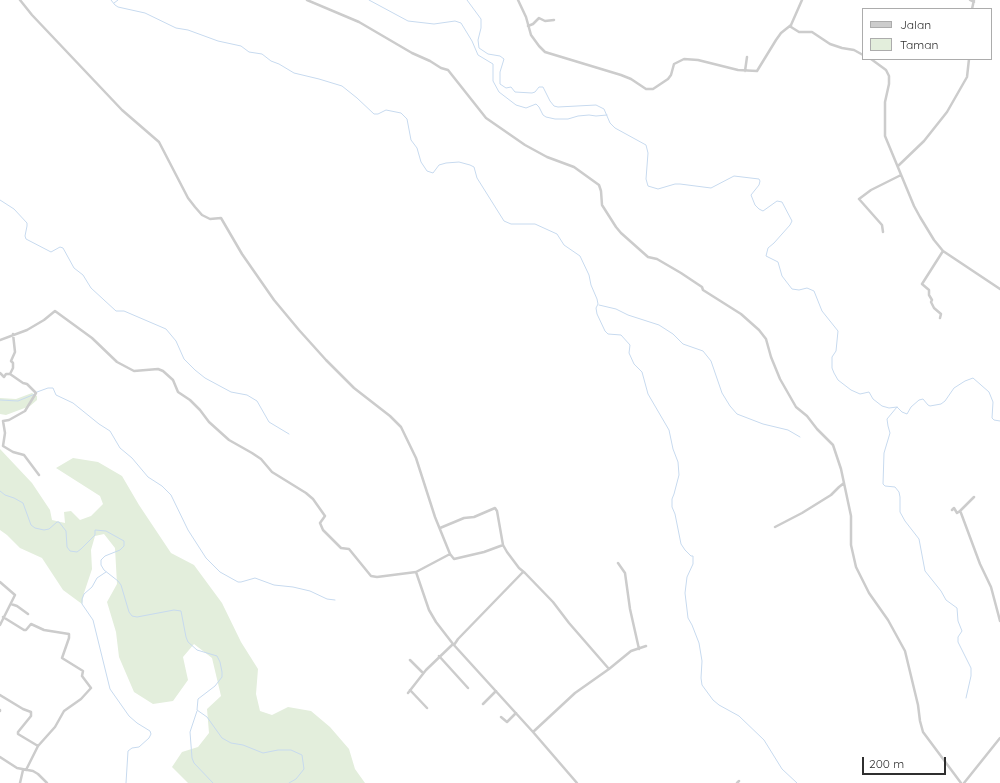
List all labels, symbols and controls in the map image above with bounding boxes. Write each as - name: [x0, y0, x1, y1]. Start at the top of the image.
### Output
- legend: [862, 8, 992, 60]
- text: Jalan: [900, 17, 931, 32]
- text: Taman: [900, 37, 938, 52]
- scale bar: [864, 749, 948, 775]
- text: 200 m: [869, 756, 904, 771]

